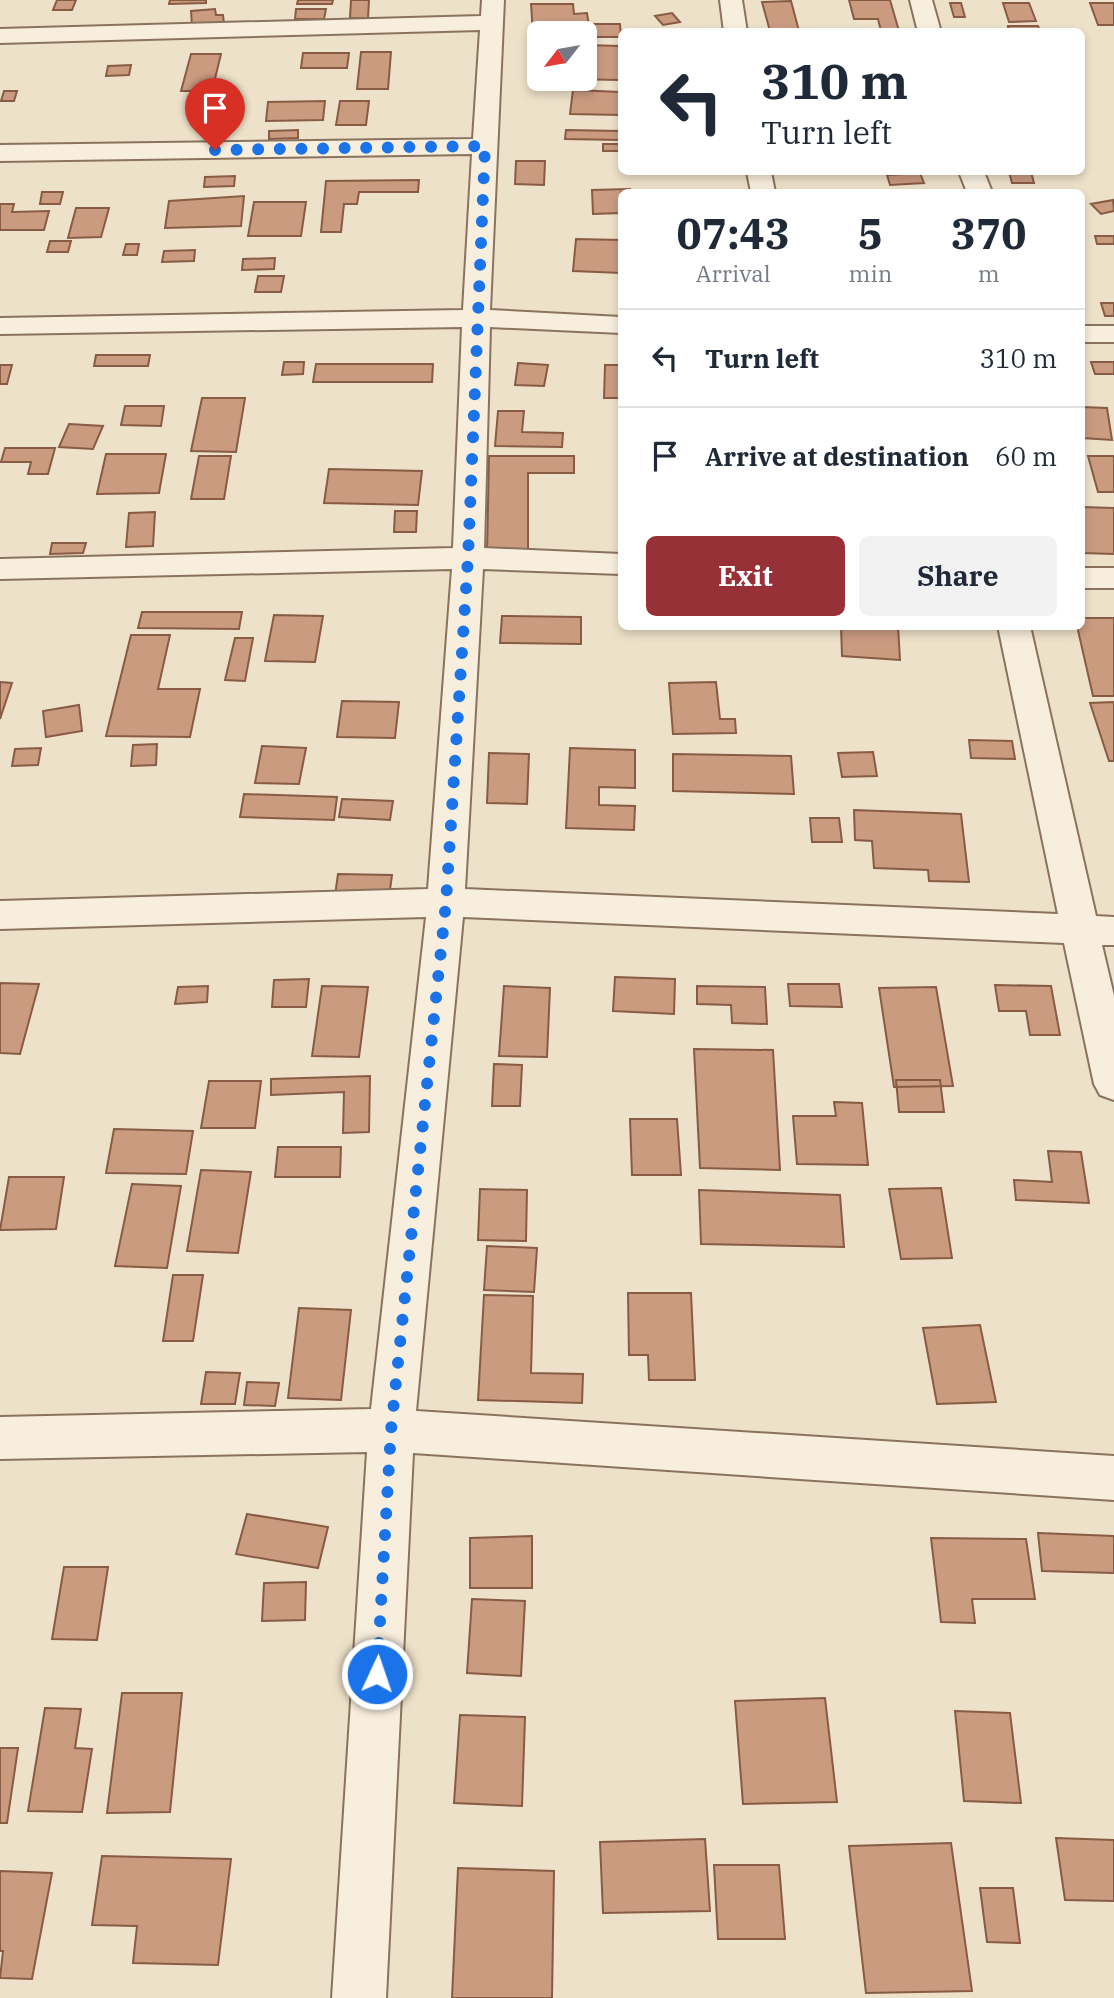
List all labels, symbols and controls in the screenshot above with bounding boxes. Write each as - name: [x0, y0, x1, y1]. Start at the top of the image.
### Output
- north arrow: [527, 21, 597, 91]
- map controls: [527, 21, 597, 91]
- text: 310 m: [761, 49, 908, 112]
- icon: left: [646, 56, 737, 147]
- pin: [185, 78, 245, 150]
- icon: arrive: [196, 89, 234, 127]
- text: Turn left: [761, 111, 892, 153]
- text: 07:43: [676, 206, 790, 261]
- text: 5: [858, 206, 883, 261]
- text: 370: [951, 206, 1026, 261]
- text: Arrival: [696, 258, 771, 288]
- text: min: [849, 258, 892, 288]
- text: m: [978, 258, 1000, 288]
- icon: left: [646, 339, 684, 377]
- text: Turn left: [705, 341, 819, 375]
- text: 310 m: [979, 341, 1057, 375]
- icon: arrive: [646, 437, 684, 475]
- text: Arrive at destination: [705, 439, 969, 473]
- text: 60 m: [995, 439, 1057, 473]
- button: Exit: [646, 536, 845, 616]
- button: Share: [859, 536, 1057, 616]
- position arrow: [340, 1637, 414, 1711]

